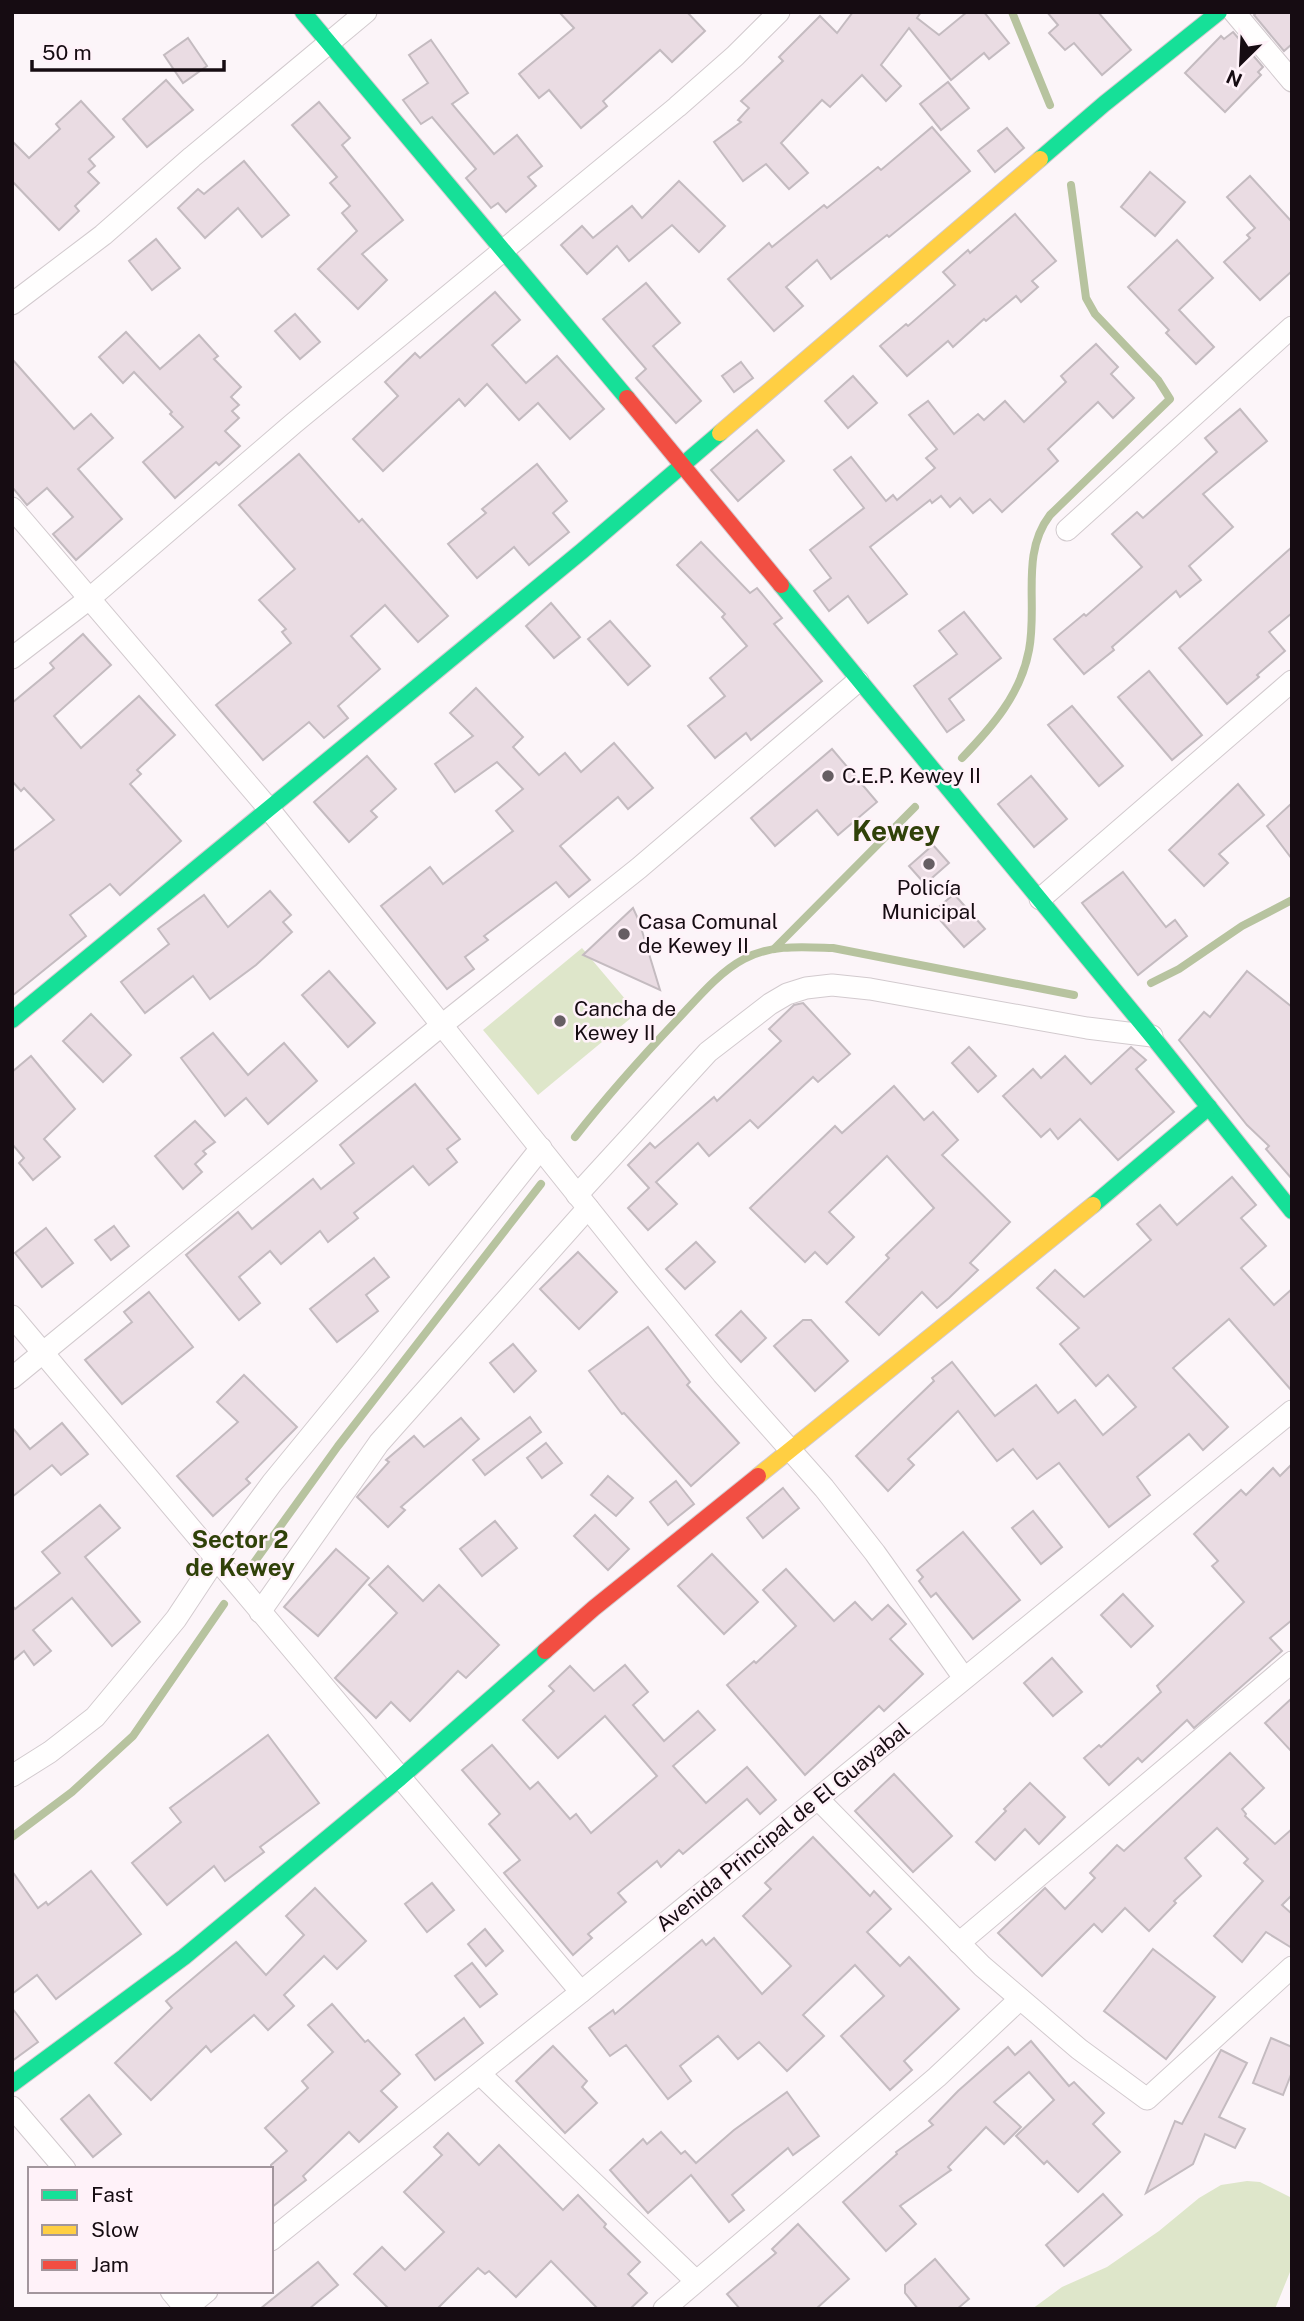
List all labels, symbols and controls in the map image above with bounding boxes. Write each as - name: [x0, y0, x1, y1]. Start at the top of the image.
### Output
- scale bar: [32, 28, 224, 72]
- north arrow: [1206, 28, 1276, 98]
- text: 50 m: [42, 40, 92, 65]
- text: N: [1223, 65, 1245, 92]
- place label: C.E.P. Kewey II: [842, 763, 981, 788]
- marker: C.E.P. Kewey II: [820, 768, 836, 784]
- district label: Kewey: [852, 814, 940, 847]
- marker: Policía Municipal: [921, 856, 937, 872]
- place label: Policía Municipal: [881, 875, 977, 924]
- place label: Casa Comunal de Kewey II: [638, 909, 778, 958]
- marker: Casa Comunal de Kewey II: [616, 926, 632, 942]
- place label: Cancha de Kewey II: [574, 996, 676, 1045]
- marker: Cancha de Kewey II: [552, 1013, 568, 1029]
- district label: Sector 2 de Kewey: [185, 1525, 295, 1581]
- street label: Avenida Principal de El Guayabal: [651, 1717, 914, 1937]
- legend: [28, 2167, 273, 2293]
- text: Fast: [91, 2182, 133, 2207]
- text: Slow: [91, 2217, 139, 2242]
- text: Jam: [91, 2252, 129, 2277]

